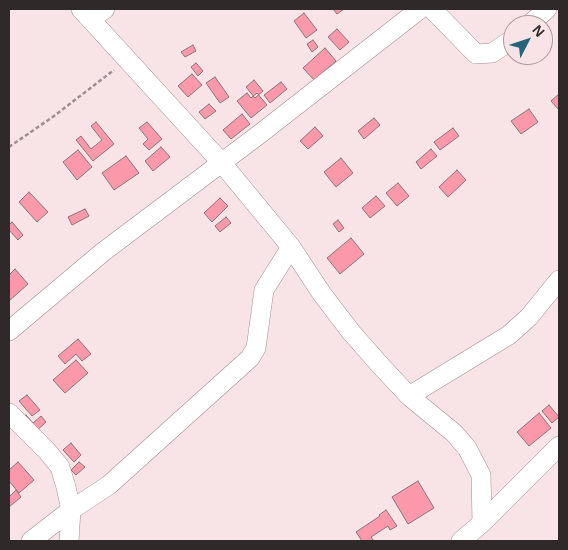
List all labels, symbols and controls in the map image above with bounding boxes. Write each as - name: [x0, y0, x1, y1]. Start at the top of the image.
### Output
- north arrow: [503, 15, 553, 65]
- text: N: [529, 22, 548, 40]

